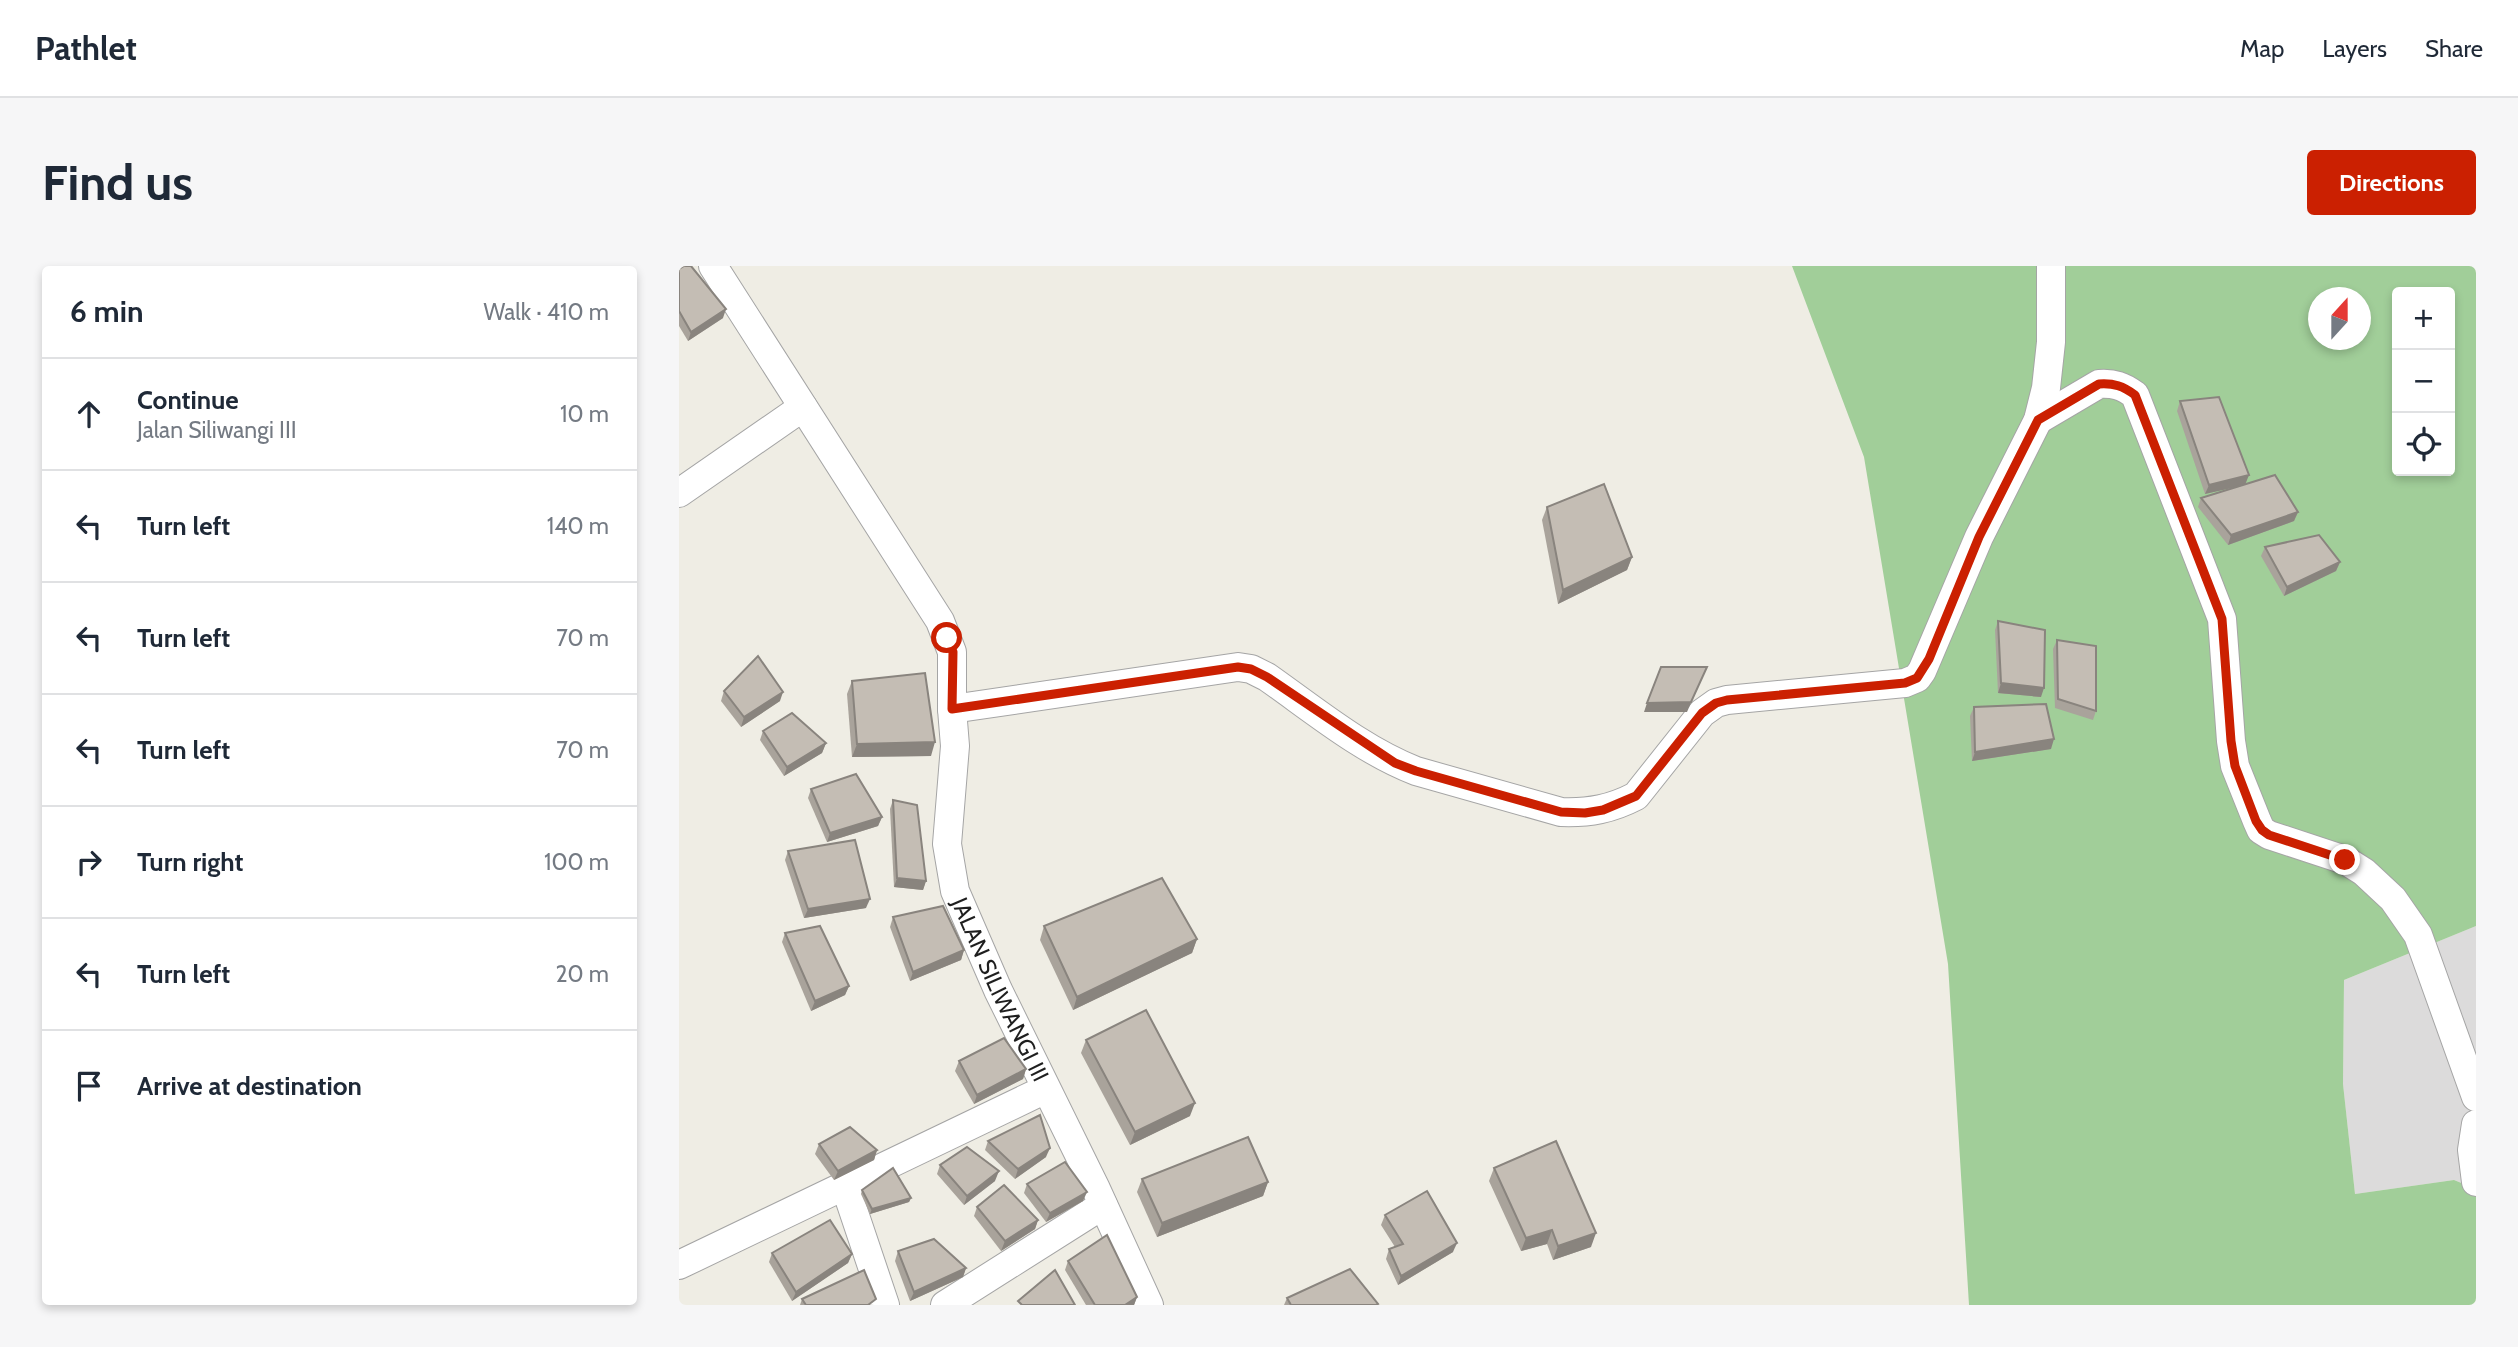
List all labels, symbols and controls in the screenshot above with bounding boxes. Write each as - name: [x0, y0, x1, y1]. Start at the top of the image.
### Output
- text: Pathlet: [35, 28, 137, 68]
- text: Map: [2240, 34, 2284, 63]
- text: Layers: [2322, 34, 2387, 63]
- text: Share: [2425, 34, 2483, 63]
- button: Directions: [2307, 150, 2476, 215]
- text: Find us: [42, 153, 193, 212]
- north arrow: [2308, 287, 2371, 350]
- map controls: [2392, 287, 2455, 476]
- button: +: [2392, 287, 2455, 350]
- text: 6 min: [70, 293, 143, 330]
- text: Walk · 410 m: [483, 298, 609, 326]
- button: −: [2392, 350, 2455, 413]
- text: Continue: [137, 384, 239, 416]
- icon: ahead: [70, 395, 108, 433]
- text: 10 m: [560, 400, 609, 428]
- button: locate: [2392, 413, 2455, 476]
- text: Jalan Siliwangi III: [137, 416, 297, 444]
- icon: left: [70, 507, 108, 545]
- text: Turn left: [137, 510, 230, 542]
- text: 140 m: [547, 512, 609, 540]
- icon: left: [70, 619, 108, 657]
- text: Turn left: [137, 622, 230, 654]
- route start: [931, 622, 962, 653]
- text: 70 m: [556, 624, 609, 652]
- icon: left: [70, 731, 108, 769]
- text: Turn left: [137, 734, 230, 766]
- text: 70 m: [556, 736, 609, 764]
- icon: right: [70, 843, 108, 881]
- route end: [2329, 844, 2360, 875]
- text: Turn right: [137, 846, 243, 878]
- text: 100 m: [544, 848, 609, 876]
- street label: JALAN SILIWANGI III: [945, 892, 1055, 1086]
- icon: left: [70, 955, 108, 993]
- text: Turn left: [137, 958, 230, 990]
- text: 20 m: [556, 960, 609, 988]
- icon: arrive: [70, 1067, 108, 1105]
- text: Arrive at destination: [137, 1070, 362, 1102]

